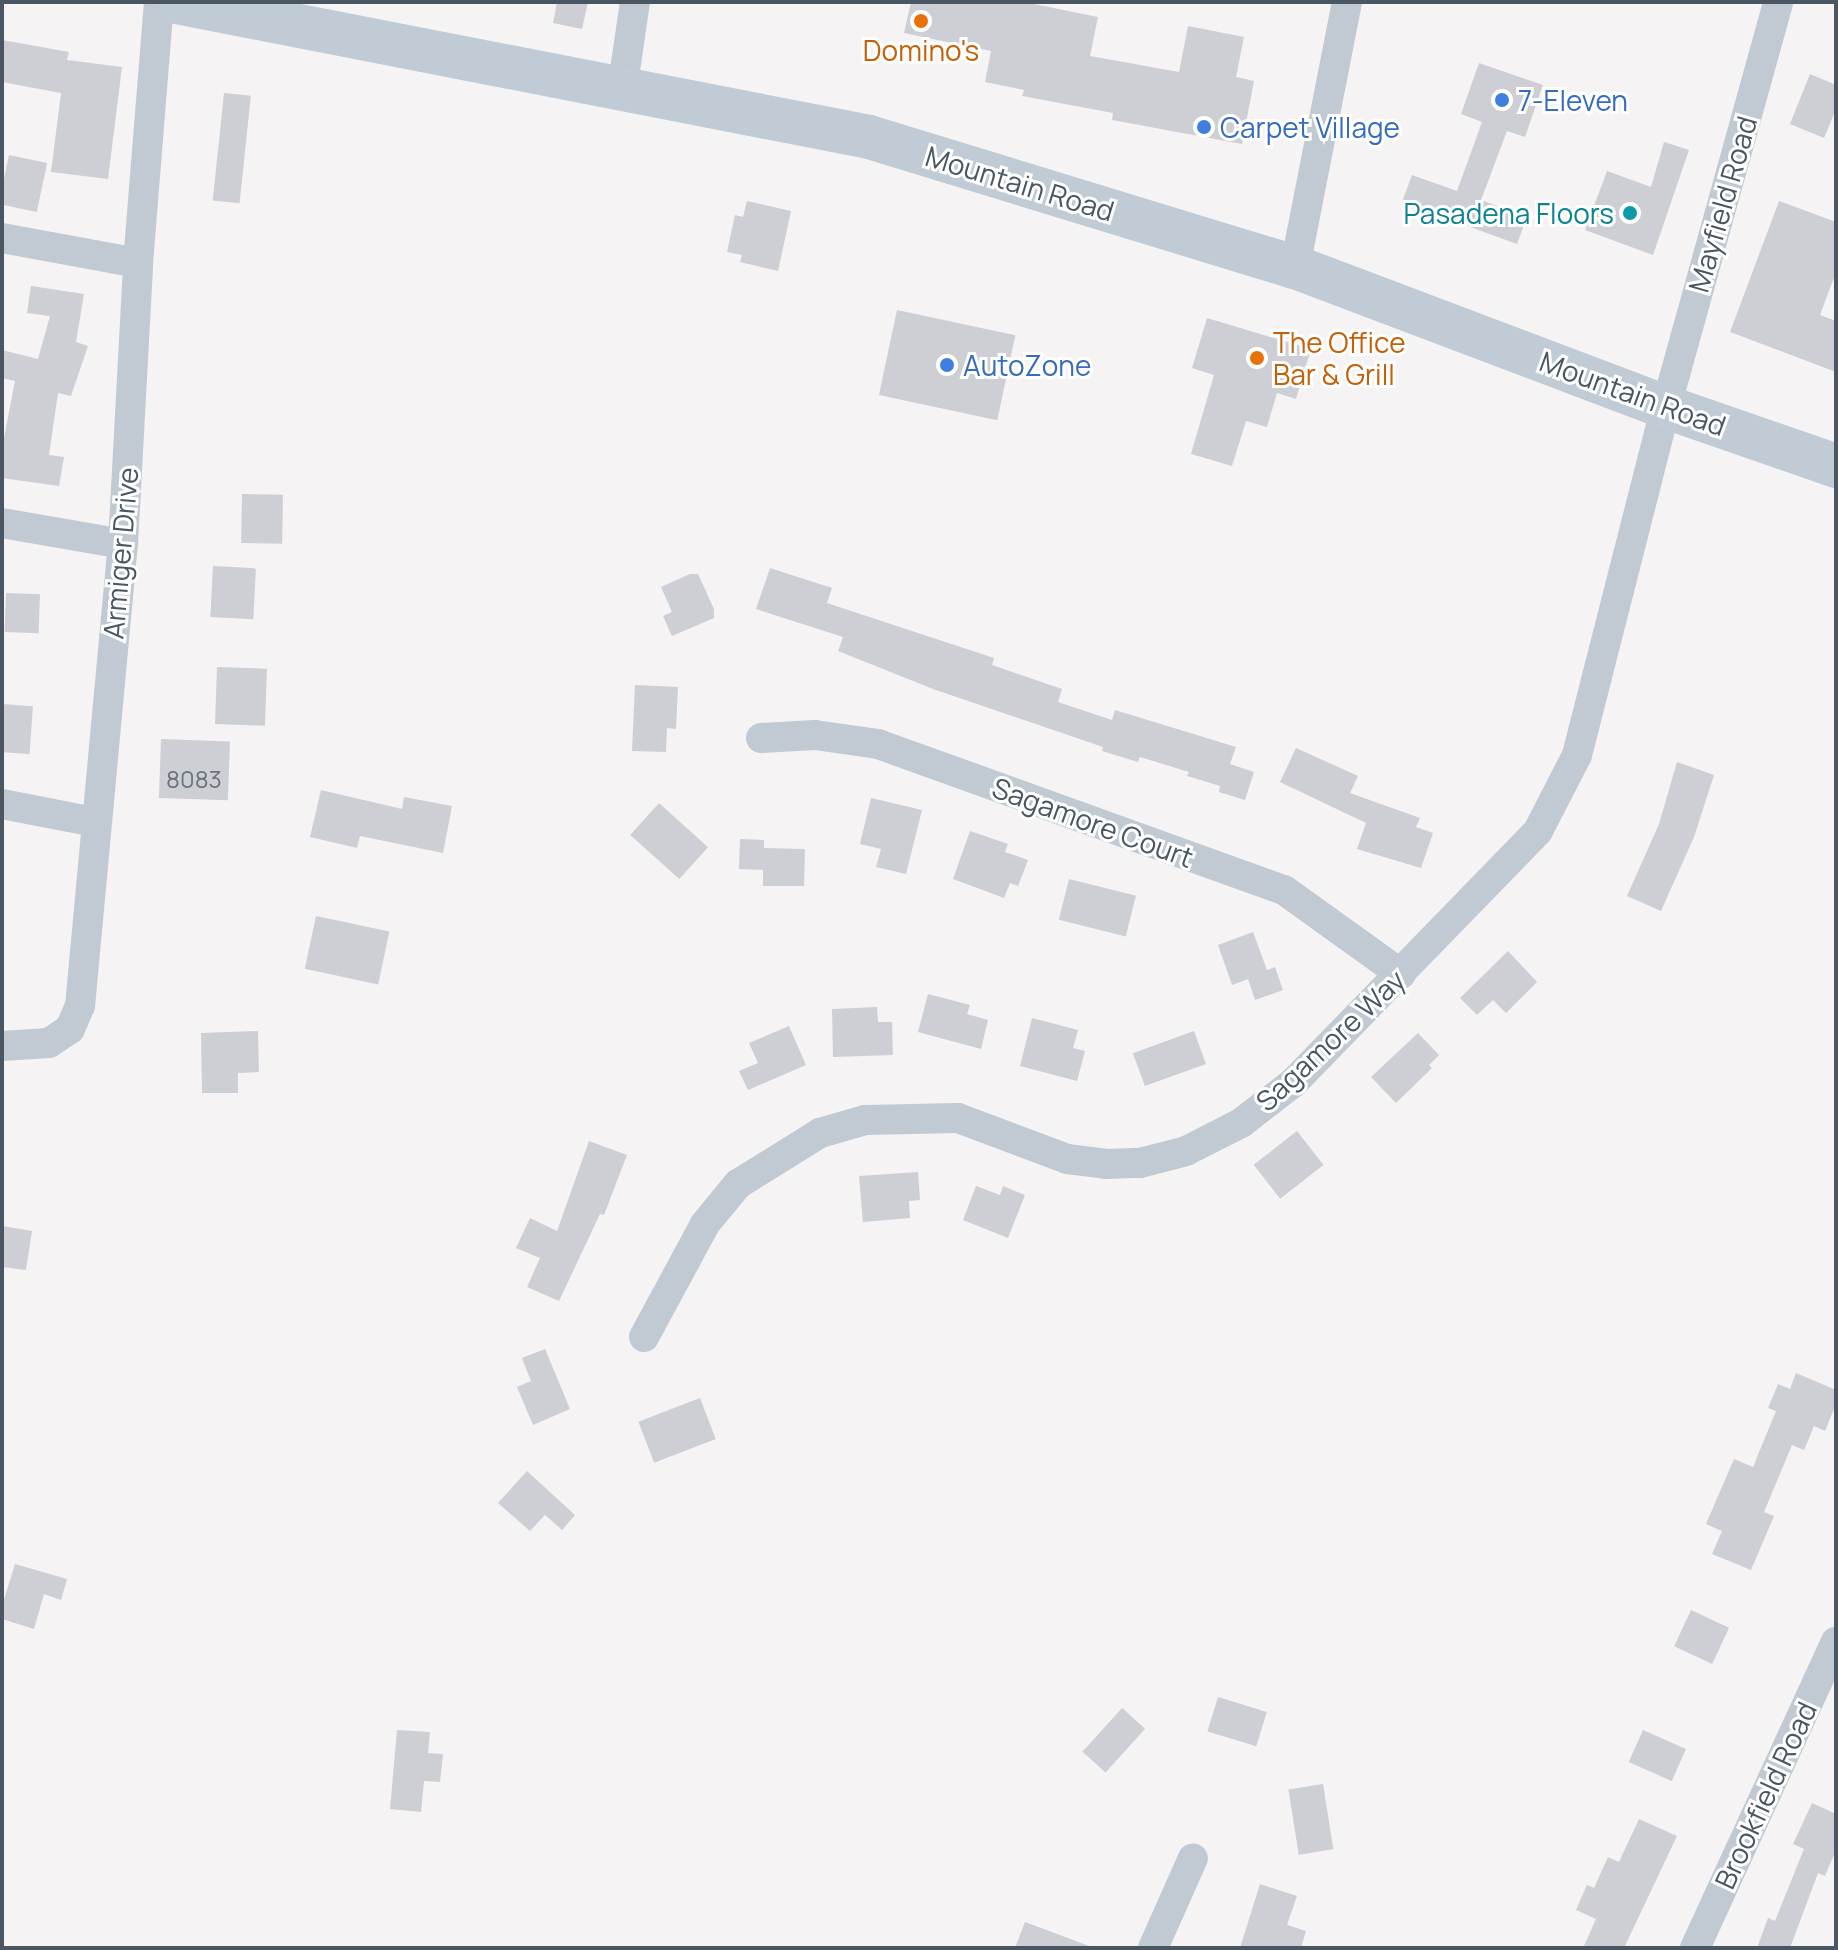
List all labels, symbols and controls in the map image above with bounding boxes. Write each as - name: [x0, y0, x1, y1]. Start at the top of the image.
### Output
- marker: Domino's: [912, 12, 930, 30]
- place label: Domino's: [863, 33, 979, 67]
- place label: 7-Eleven: [1518, 83, 1628, 117]
- marker: 7-Eleven: [1493, 91, 1511, 109]
- place label: Carpet Village: [1220, 110, 1400, 144]
- street label: Mayfield Road: [1681, 112, 1763, 296]
- marker: Carpet Village: [1195, 118, 1213, 136]
- street label: Mountain Road: [922, 138, 1118, 228]
- place label: Pasadena Floors: [1404, 196, 1614, 230]
- marker: Pasadena Floors: [1621, 204, 1639, 222]
- place label: The Office Bar & Grill: [1273, 325, 1406, 391]
- street label: Mountain Road: [1536, 344, 1730, 442]
- place label: AutoZone: [963, 348, 1091, 382]
- marker: The Office Bar & Grill: [1248, 349, 1266, 367]
- marker: AutoZone: [938, 356, 956, 374]
- street label: Armiger Drive: [96, 466, 144, 640]
- house number: 8083: [166, 765, 222, 793]
- street label: Sagamore Court: [988, 770, 1198, 874]
- street label: Sagamore Way: [1249, 962, 1411, 1118]
- street label: Brookfield Road: [1707, 1696, 1823, 1894]

